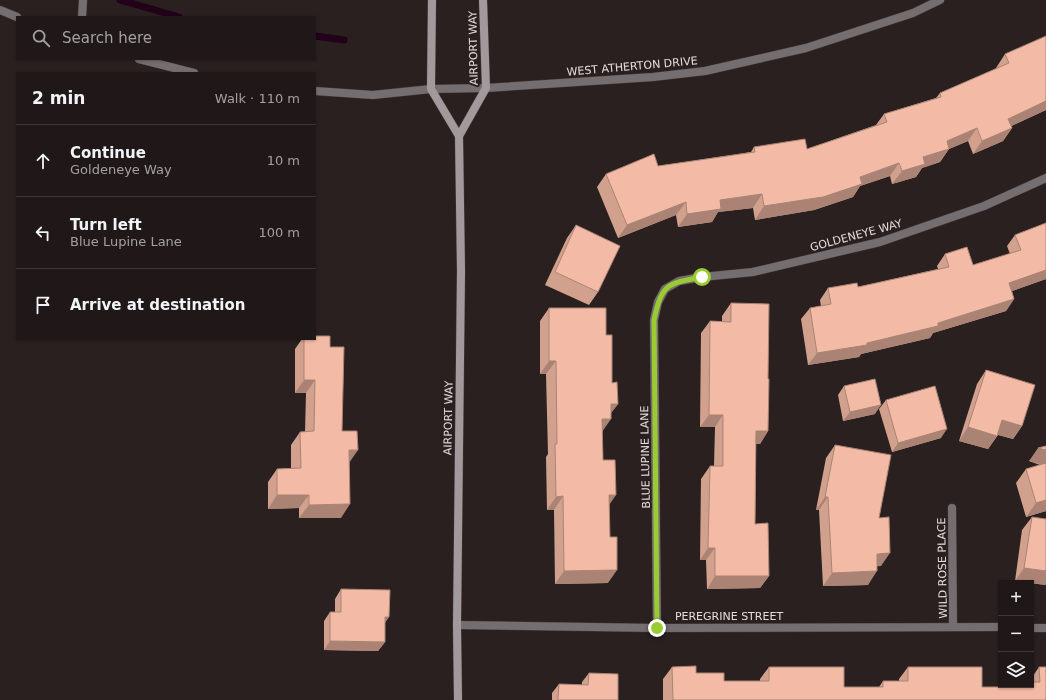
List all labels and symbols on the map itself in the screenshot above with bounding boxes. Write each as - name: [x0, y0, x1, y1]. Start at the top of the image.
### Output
- street label: AIRPORT WAY: [466, 10, 481, 85]
- street label: WEST ATHERTON DRIVE: [566, 54, 698, 79]
- street label: GOLDENEYE WAY: [809, 217, 904, 254]
- route start: [693, 268, 711, 286]
- street label: AIRPORT WAY: [441, 380, 456, 455]
- street label: BLUE LUPINE LANE: [638, 405, 653, 509]
- street label: WILD ROSE PLACE: [935, 517, 950, 619]
- street label: PEREGRINE STREET: [675, 610, 783, 623]
- route end: [648, 619, 666, 637]

